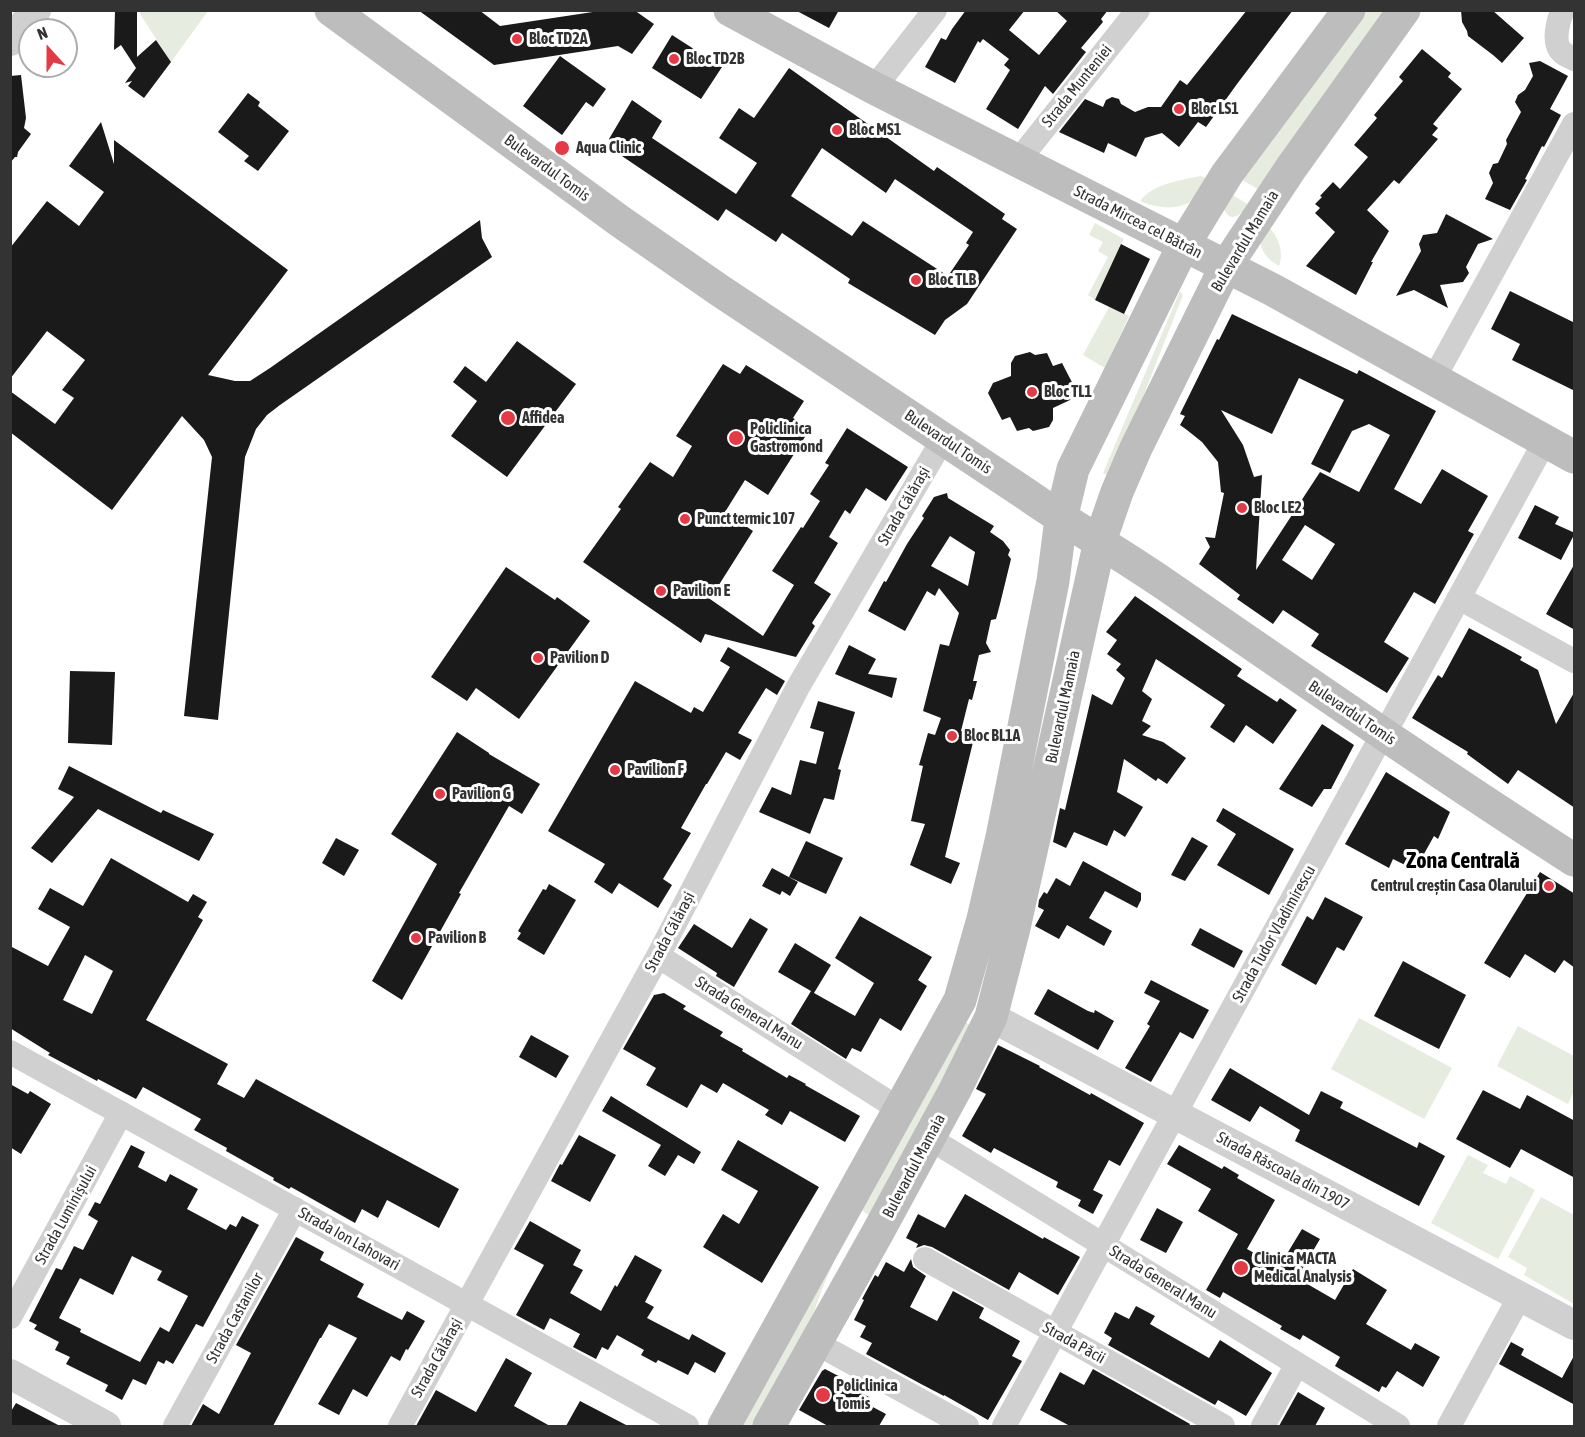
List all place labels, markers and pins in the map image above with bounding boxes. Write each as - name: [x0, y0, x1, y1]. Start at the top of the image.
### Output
- place label: Bloc TD2A: [529, 29, 588, 49]
- marker: Bloc TD2A: [510, 32, 524, 46]
- place label: Bloc TD2B: [686, 49, 744, 69]
- marker: Bloc TD2B: [667, 52, 681, 66]
- place label: Bloc LS1: [1191, 99, 1239, 119]
- marker: Bloc LS1: [1172, 102, 1186, 116]
- place label: Bloc MS1: [849, 120, 901, 140]
- marker: Bloc MS1: [830, 123, 844, 137]
- place label: Aqua Clinic: [576, 138, 641, 158]
- marker: Aqua Clinic: [553, 139, 571, 157]
- place label: Bloc TLB: [928, 270, 976, 290]
- marker: Bloc TLB: [909, 273, 923, 287]
- place label: Bloc TL1: [1044, 382, 1092, 402]
- marker: Bloc TL1: [1025, 385, 1039, 399]
- place label: Affidea: [522, 408, 564, 428]
- marker: Affidea: [499, 409, 517, 427]
- place label: Policlinica Gastromond: [750, 419, 823, 457]
- marker: Policlinica Gastromond: [727, 429, 745, 447]
- place label: Bloc LE2: [1254, 498, 1302, 518]
- marker: Bloc LE2: [1235, 501, 1249, 515]
- place label: Punct termic 107: [697, 509, 795, 529]
- marker: Punct termic 107: [678, 512, 692, 526]
- place label: Pavilion E: [673, 581, 730, 601]
- marker: Pavilion E: [654, 584, 668, 598]
- place label: Pavilion D: [550, 648, 610, 668]
- marker: Pavilion D: [531, 651, 545, 665]
- place label: Bloc BL1A: [964, 726, 1020, 746]
- marker: Bloc BL1A: [945, 729, 959, 743]
- place label: Pavilion F: [627, 760, 684, 780]
- marker: Pavilion F: [608, 763, 622, 777]
- place label: Pavilion G: [452, 784, 511, 804]
- marker: Pavilion G: [433, 787, 447, 801]
- place label: Centrul creștin Casa Olarului: [1370, 876, 1537, 896]
- marker: Centrul creștin Casa Olarului: [1542, 879, 1556, 893]
- place label: Pavilion B: [428, 928, 486, 948]
- marker: Pavilion B: [409, 931, 423, 945]
- place label: Clinica MACTA Medical Analysis: [1254, 1249, 1352, 1287]
- marker: Clinica MACTA Medical Analysis: [1232, 1259, 1250, 1277]
- place label: Policlinica Tomis: [836, 1376, 898, 1414]
- marker: Policlinica Tomis: [814, 1386, 832, 1404]

